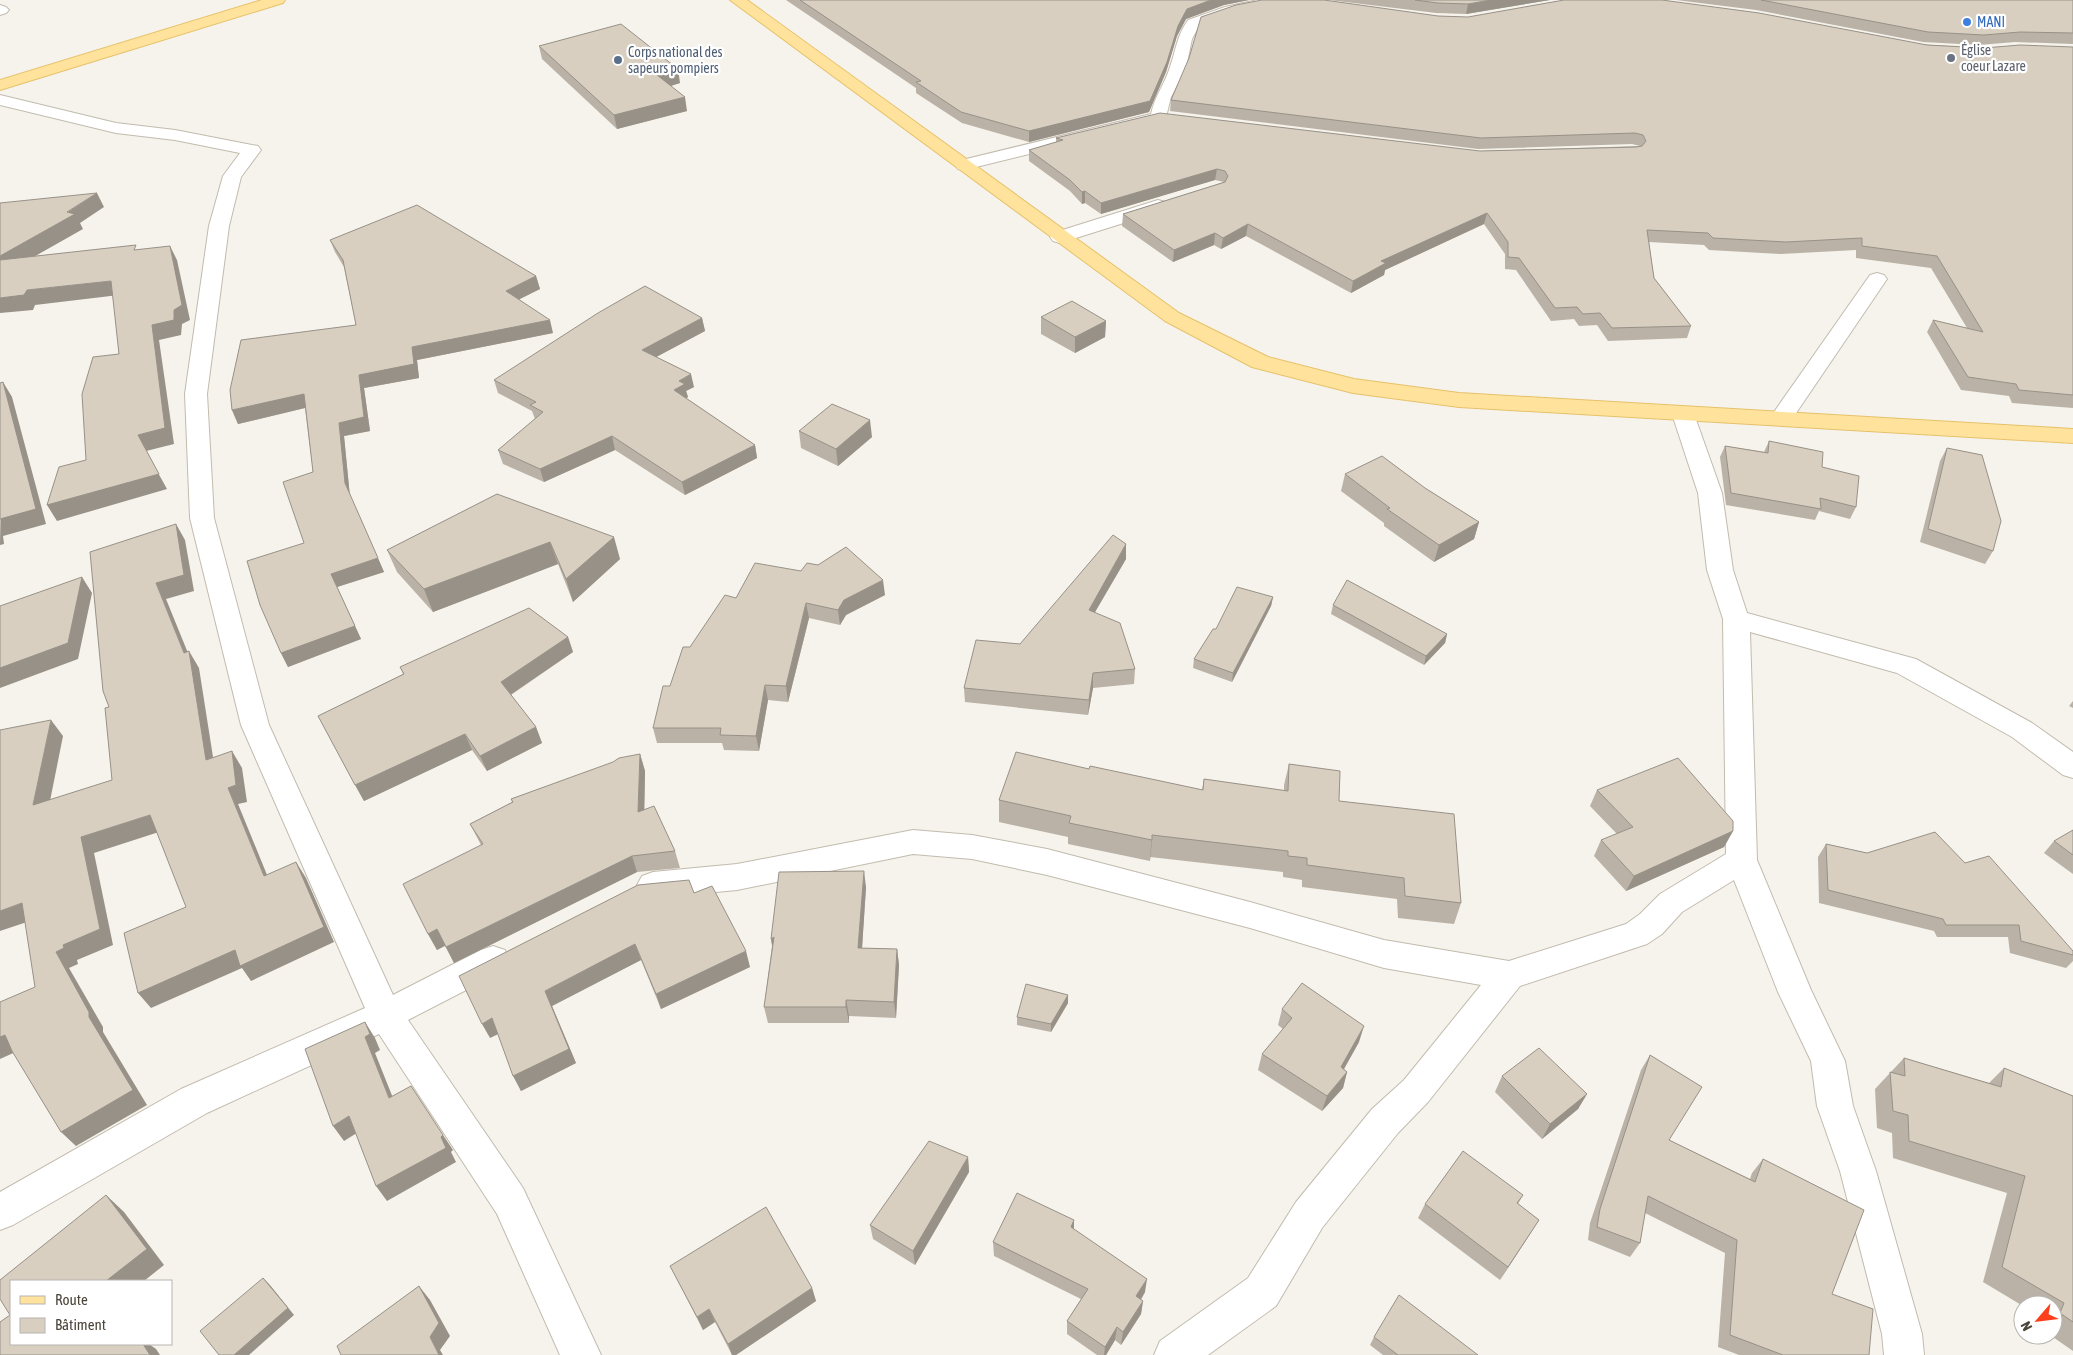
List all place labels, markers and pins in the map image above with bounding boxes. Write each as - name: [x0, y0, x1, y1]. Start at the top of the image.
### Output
- place label: MANI: [1977, 14, 2005, 30]
- marker: MANI: [1961, 16, 1973, 28]
- place label: Église coeur Lazare: [1961, 42, 2026, 74]
- place label: Corps national des sapeurs pompiers: [628, 44, 723, 76]
- marker: Église coeur Lazare: [1945, 52, 1957, 64]
- marker: Corps national des sapeurs pompiers: [612, 54, 624, 66]

